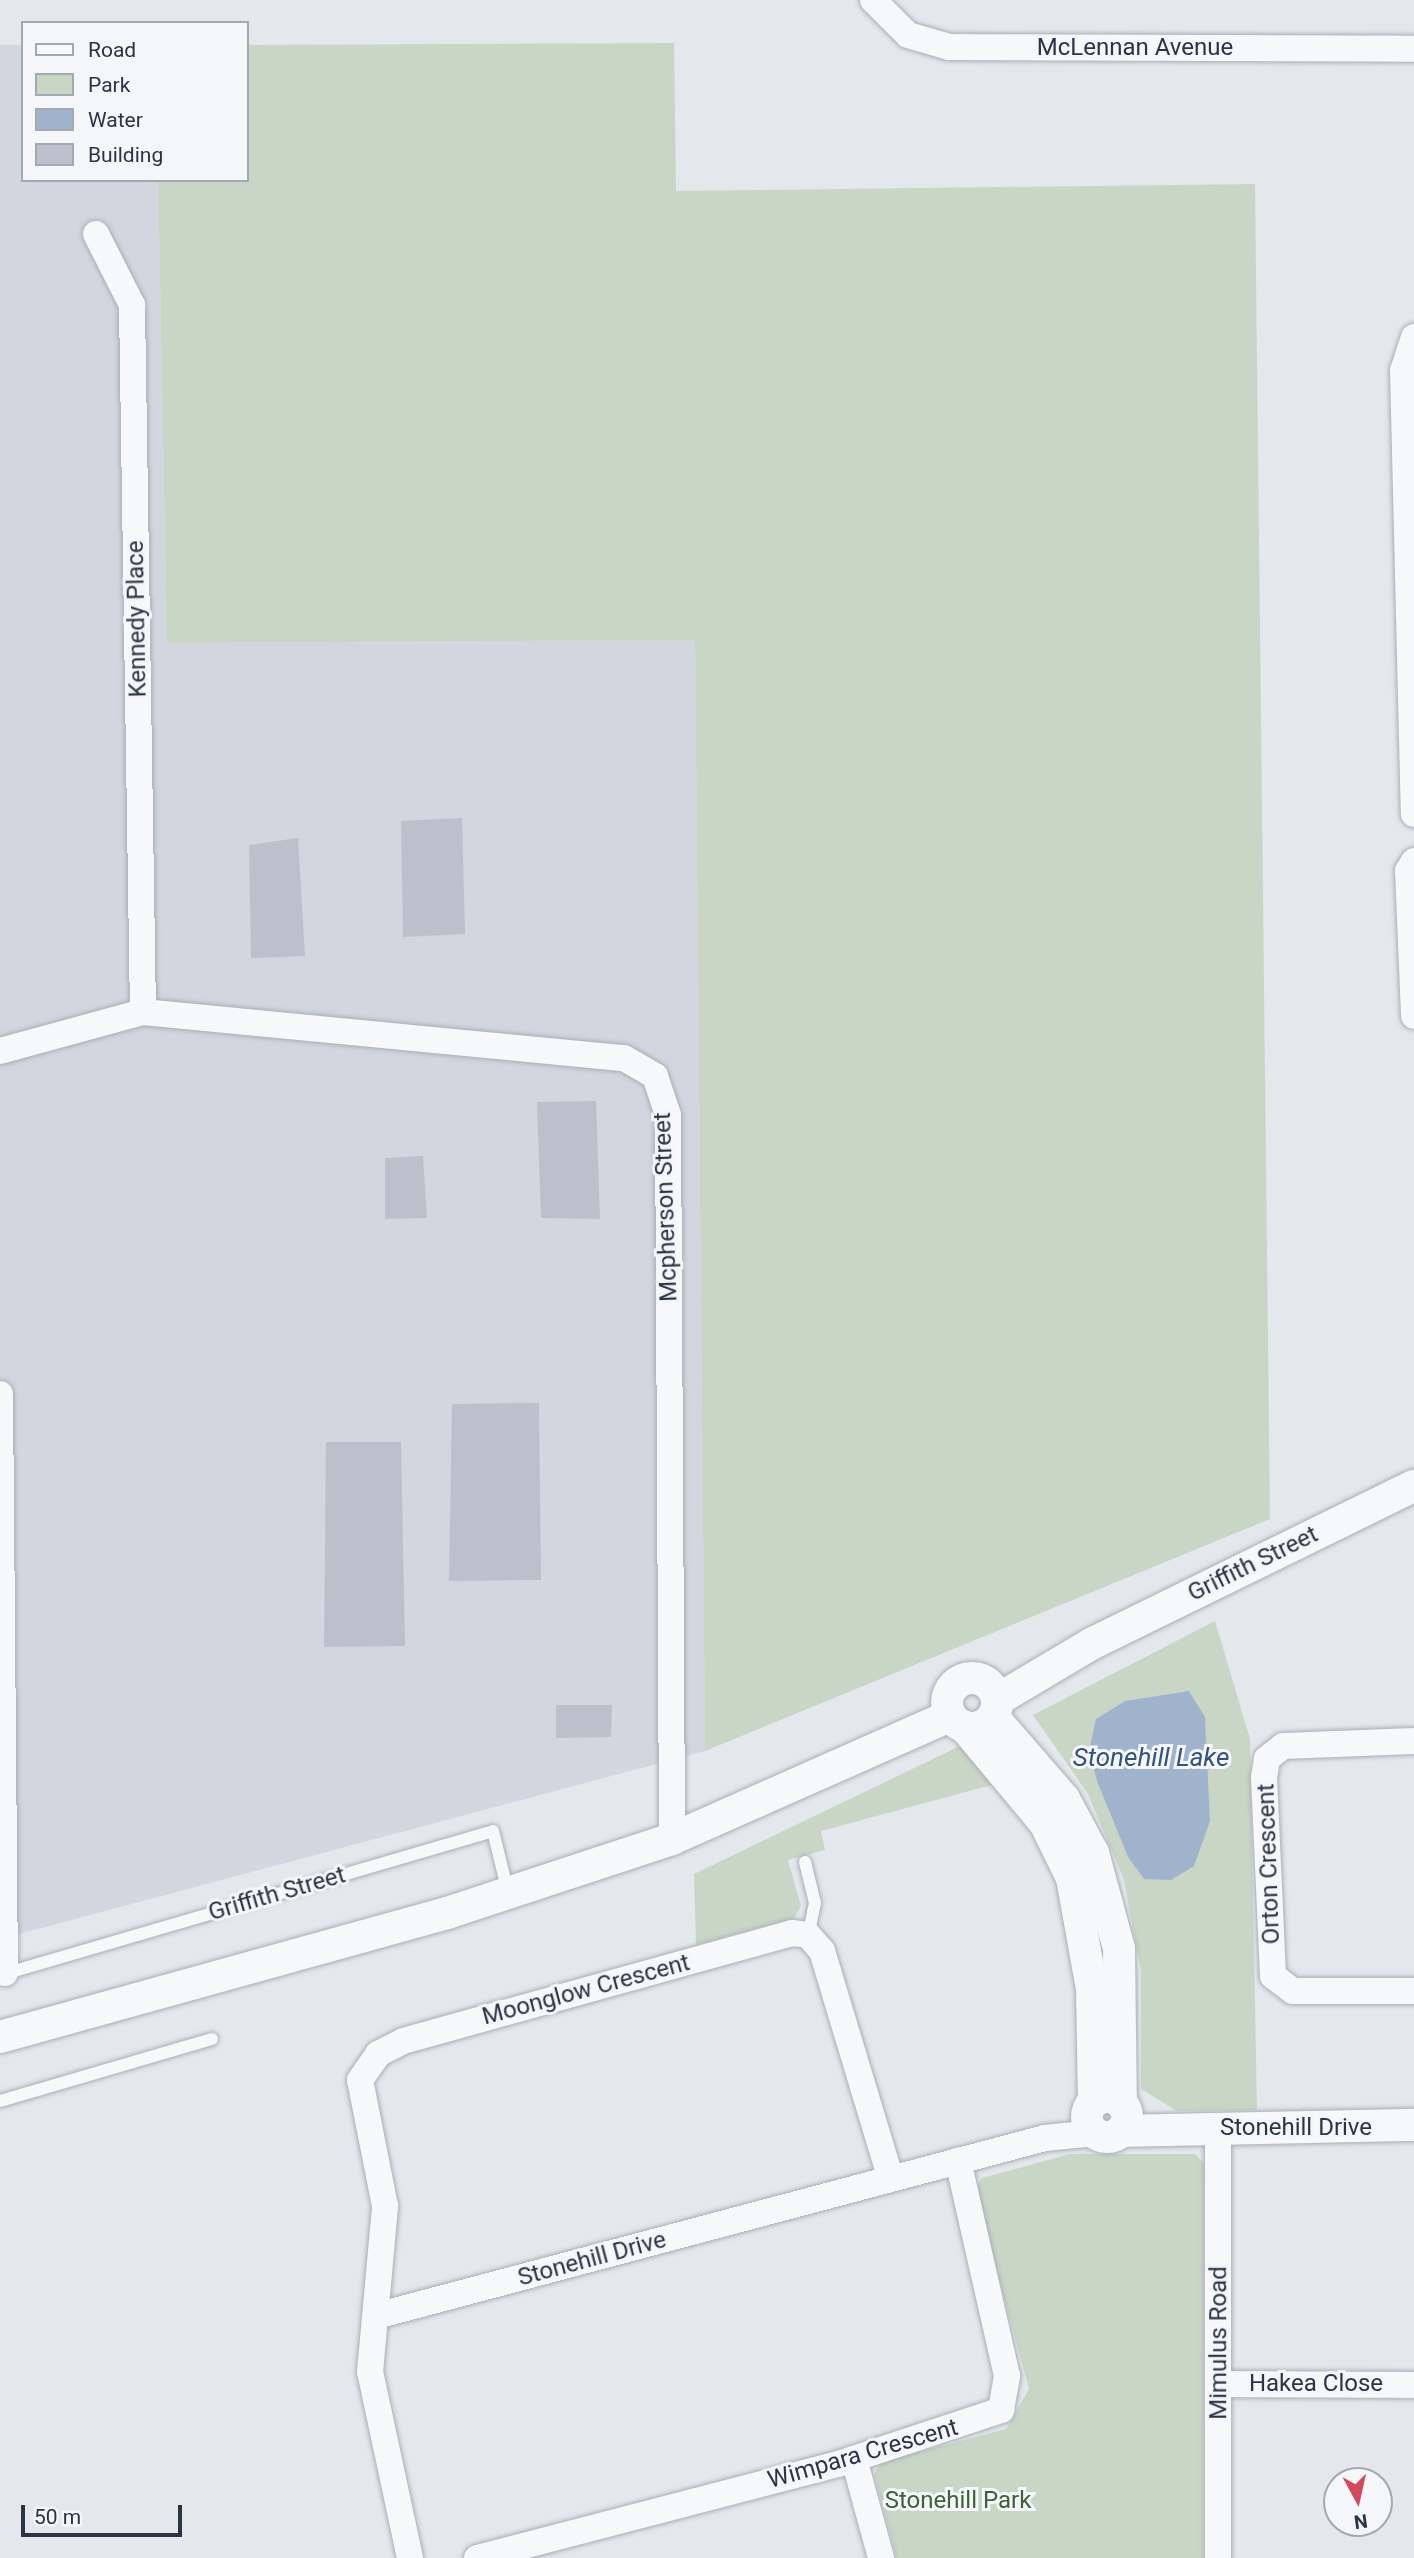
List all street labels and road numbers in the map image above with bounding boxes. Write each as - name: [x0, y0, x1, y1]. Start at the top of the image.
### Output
- street label: McLennan Avenue: [1037, 34, 1233, 62]
- street label: Kennedy Place: [121, 540, 153, 698]
- street label: Mcpherson Street: [648, 1112, 684, 1302]
- street label: Griffith Street: [1183, 1520, 1323, 1608]
- street label: Orton Crescent: [1252, 1783, 1286, 1945]
- street label: Griffith Street: [205, 1861, 349, 1927]
- street label: Moonglow Crescent: [479, 1948, 693, 2032]
- street label: Stonehill Drive: [1220, 2114, 1372, 2142]
- street label: Stonehill Drive: [515, 2225, 669, 2293]
- street label: Mimulus Road: [1205, 2266, 1233, 2420]
- street label: Hakea Close: [1249, 2370, 1383, 2398]
- street label: Wimpara Crescent: [765, 2413, 961, 2495]

